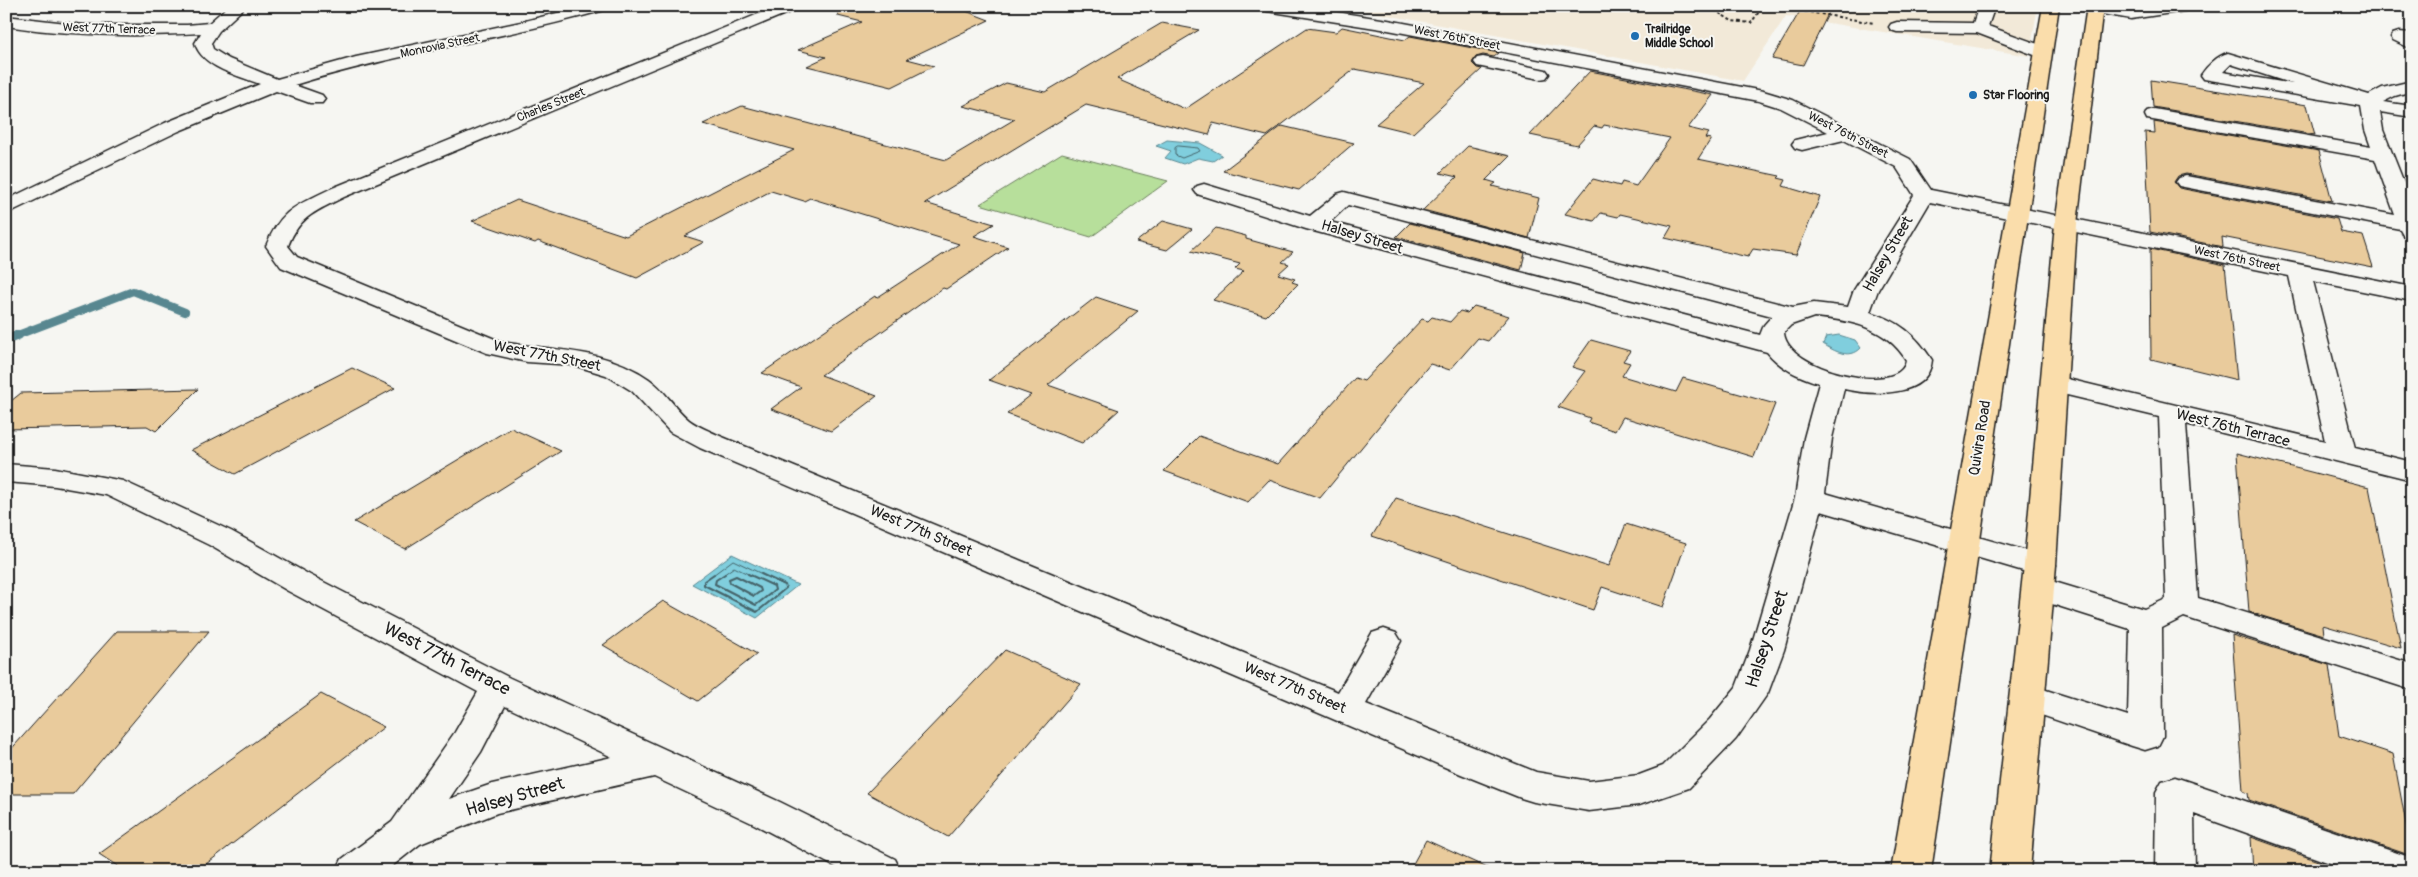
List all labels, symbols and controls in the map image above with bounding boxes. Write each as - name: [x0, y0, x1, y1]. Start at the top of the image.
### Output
- street label: West 77th Terrace: [62, 20, 156, 38]
- street label: West 76th Street: [1412, 22, 1502, 54]
- place label: Trailridge Middle School: [1644, 22, 1714, 51]
- street label: Monrovia Street: [399, 30, 481, 62]
- marker: Trailridge Middle School: [1629, 30, 1641, 42]
- street label: Charles Street: [515, 84, 587, 125]
- place label: Star Flooring: [1983, 88, 2049, 103]
- marker: Star Flooring: [1967, 89, 1979, 101]
- street label: West 76th Street: [1805, 108, 1891, 162]
- street label: Halsey Street: [1859, 212, 1918, 295]
- street label: Halsey Street: [1319, 216, 1406, 259]
- street label: West 76th Street: [2192, 243, 2282, 276]
- street label: West 77th Street: [492, 336, 603, 376]
- street label: Quivira Road: [1965, 399, 1995, 477]
- street label: West 76th Terrace: [2174, 405, 2293, 451]
- street label: West 77th Street: [867, 501, 976, 561]
- street label: Halsey Street: [1740, 587, 1794, 691]
- street label: West 77th Terrace: [380, 617, 514, 701]
- street label: West 77th Street: [1241, 658, 1350, 718]
- street label: Halsey Street: [463, 772, 568, 822]

